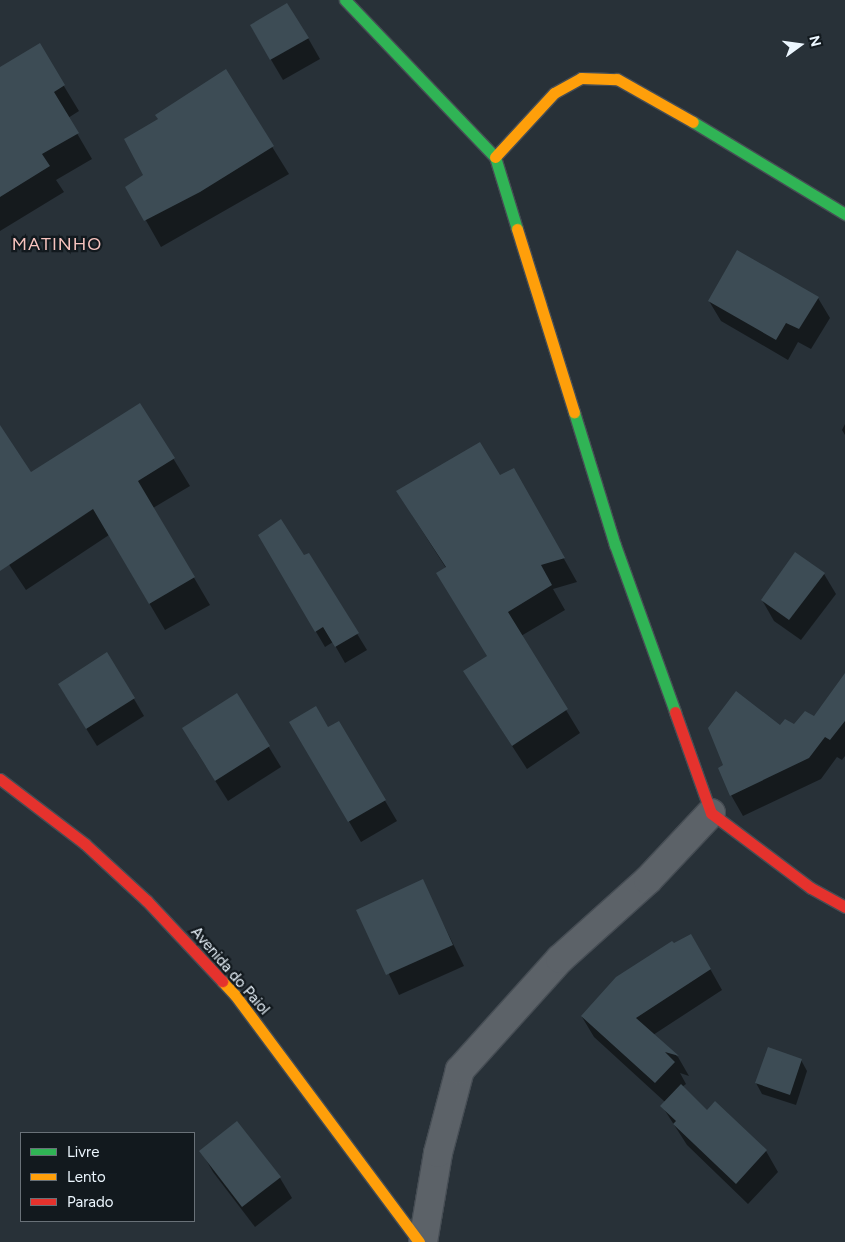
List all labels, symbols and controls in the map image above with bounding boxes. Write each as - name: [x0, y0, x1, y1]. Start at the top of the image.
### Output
- north arrow: [775, 20, 825, 70]
- text: N: [805, 34, 825, 49]
- district label: MATINHO: [11, 233, 103, 255]
- street label: Avenida do Paiol: [187, 923, 273, 1019]
- legend: [20, 1132, 195, 1222]
- text: Livre: [67, 1143, 99, 1161]
- text: Lento: [67, 1168, 106, 1186]
- text: Parado: [67, 1193, 113, 1211]

